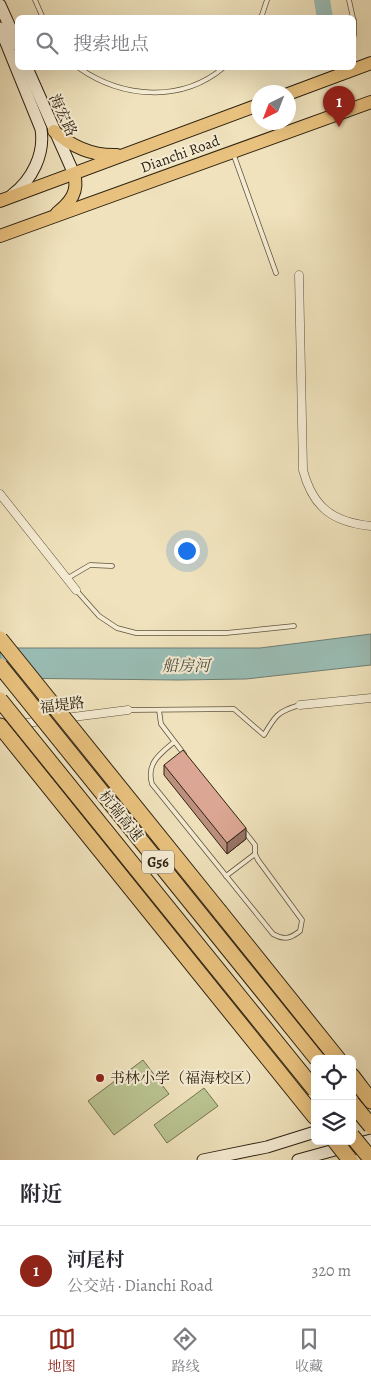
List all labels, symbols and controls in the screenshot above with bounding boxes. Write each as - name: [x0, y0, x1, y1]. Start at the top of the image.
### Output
- search box: [15, 15, 356, 70]
- icon: search: [33, 29, 61, 57]
- text: 搜索地点: [73, 31, 149, 57]
- north arrow: [251, 85, 296, 130]
- pin: 1: [323, 86, 355, 127]
- street label: 海宏路: [44, 90, 82, 140]
- street label: Dianchi Road: [138, 130, 223, 178]
- your location: [174, 538, 200, 564]
- water label: 船房河: [162, 655, 213, 677]
- street label: 福堤路: [38, 692, 86, 718]
- street label: 杭瑞高速: [94, 786, 148, 846]
- road number: G56: [142, 850, 174, 874]
- map controls: [311, 1055, 356, 1145]
- button: locate: [311, 1055, 356, 1100]
- place label: 书林小学（福海校区）: [110, 1068, 260, 1088]
- marker: 书林小学（福海校区）: [94, 1072, 106, 1084]
- button: layers: [311, 1100, 356, 1145]
- text: 附近: [20, 1180, 62, 1208]
- text: 河尾村: [67, 1247, 124, 1273]
- text: 1: [33, 1260, 39, 1282]
- text: 320 m: [312, 1260, 351, 1282]
- text: 公交站 · Dianchi Road: [67, 1275, 213, 1297]
- tab: 地图: [48, 1325, 76, 1376]
- tab: 路线: [171, 1325, 199, 1376]
- tab: 收藏: [295, 1325, 323, 1376]

